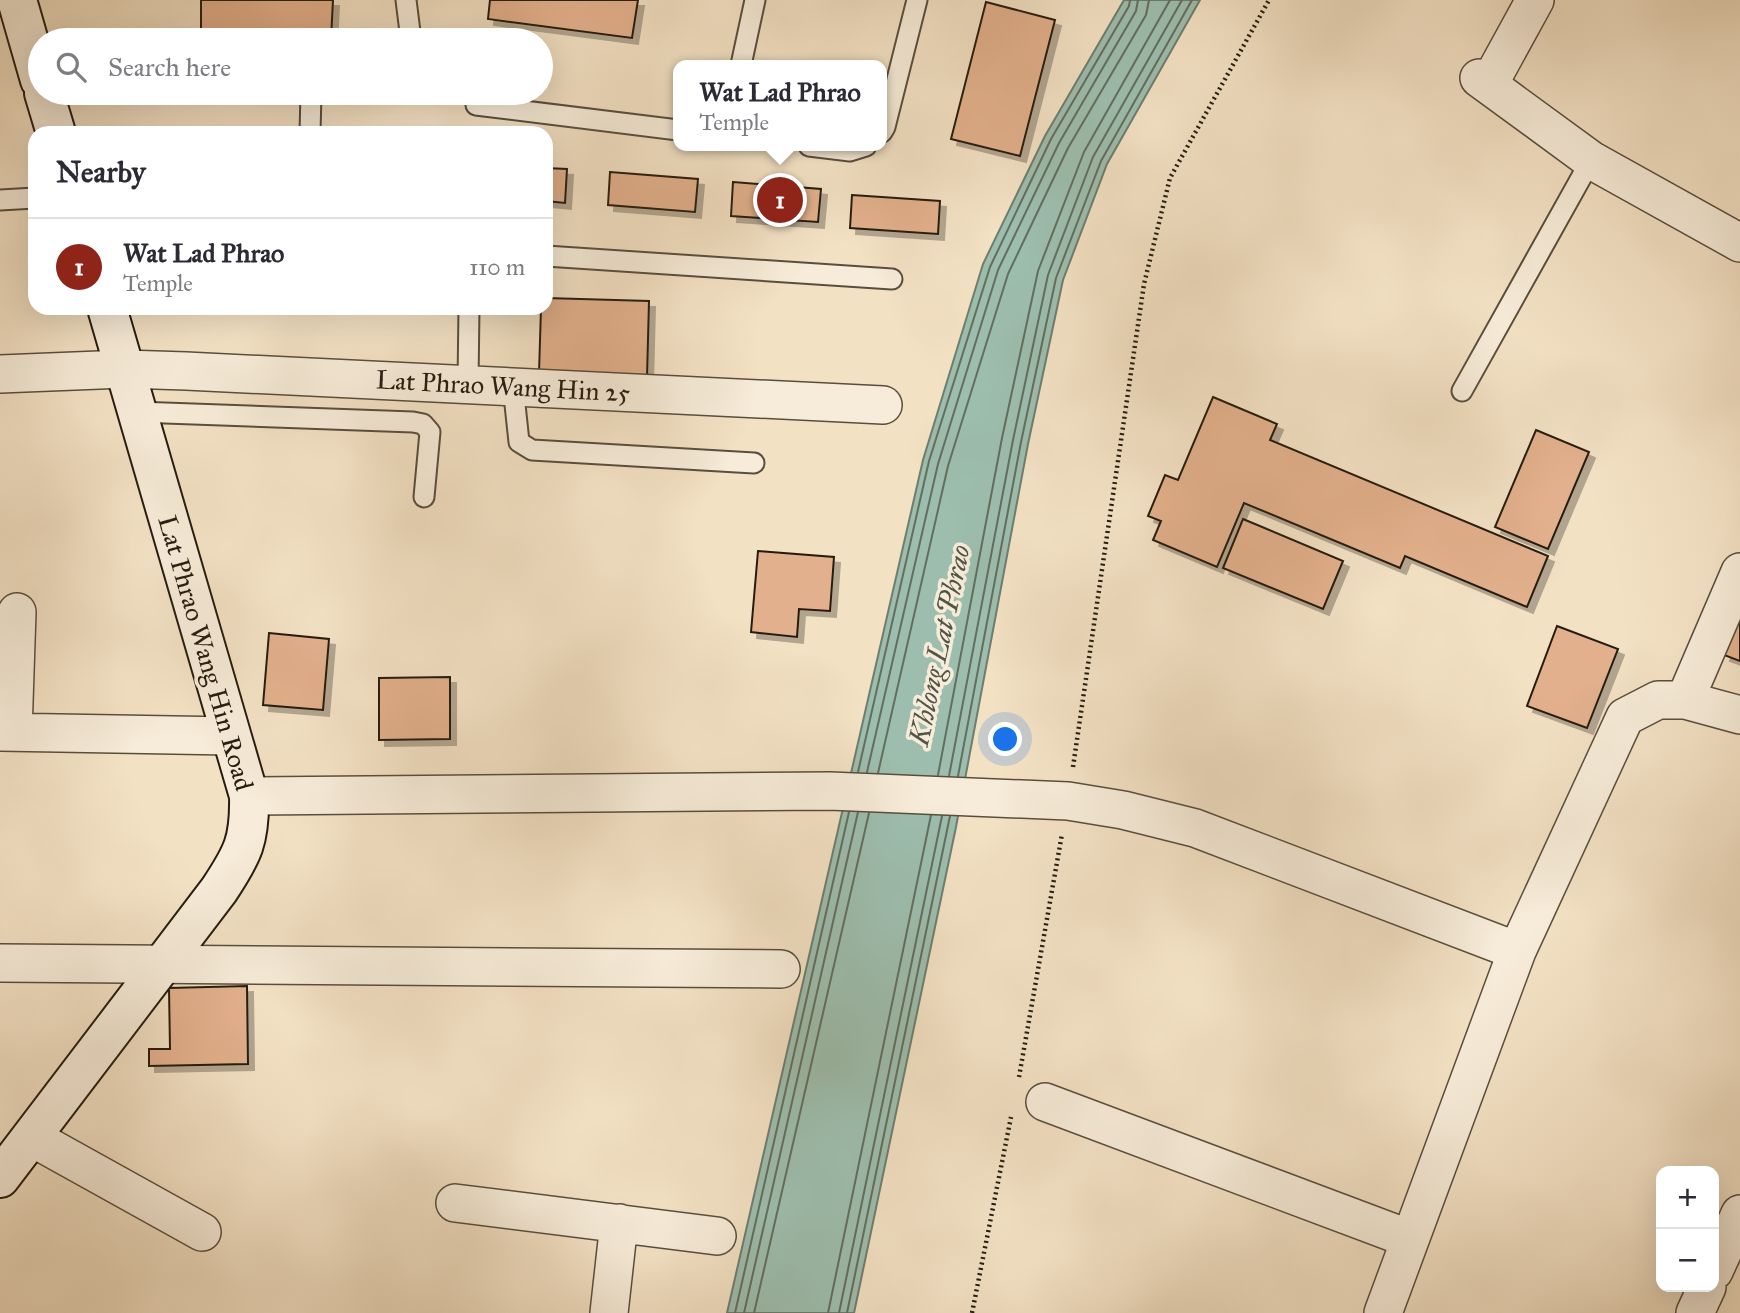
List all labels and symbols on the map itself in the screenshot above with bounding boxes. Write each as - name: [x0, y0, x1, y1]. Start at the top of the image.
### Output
- pin: 1: [757, 174, 803, 226]
- street label: Lat Phrao Wang Hin 25: [375, 363, 631, 409]
- street label: Lat Phrao Wang Hin Road: [151, 512, 261, 794]
- water label: Khlong Lat Phrao: [901, 541, 978, 751]
- your location: [988, 722, 1022, 756]

